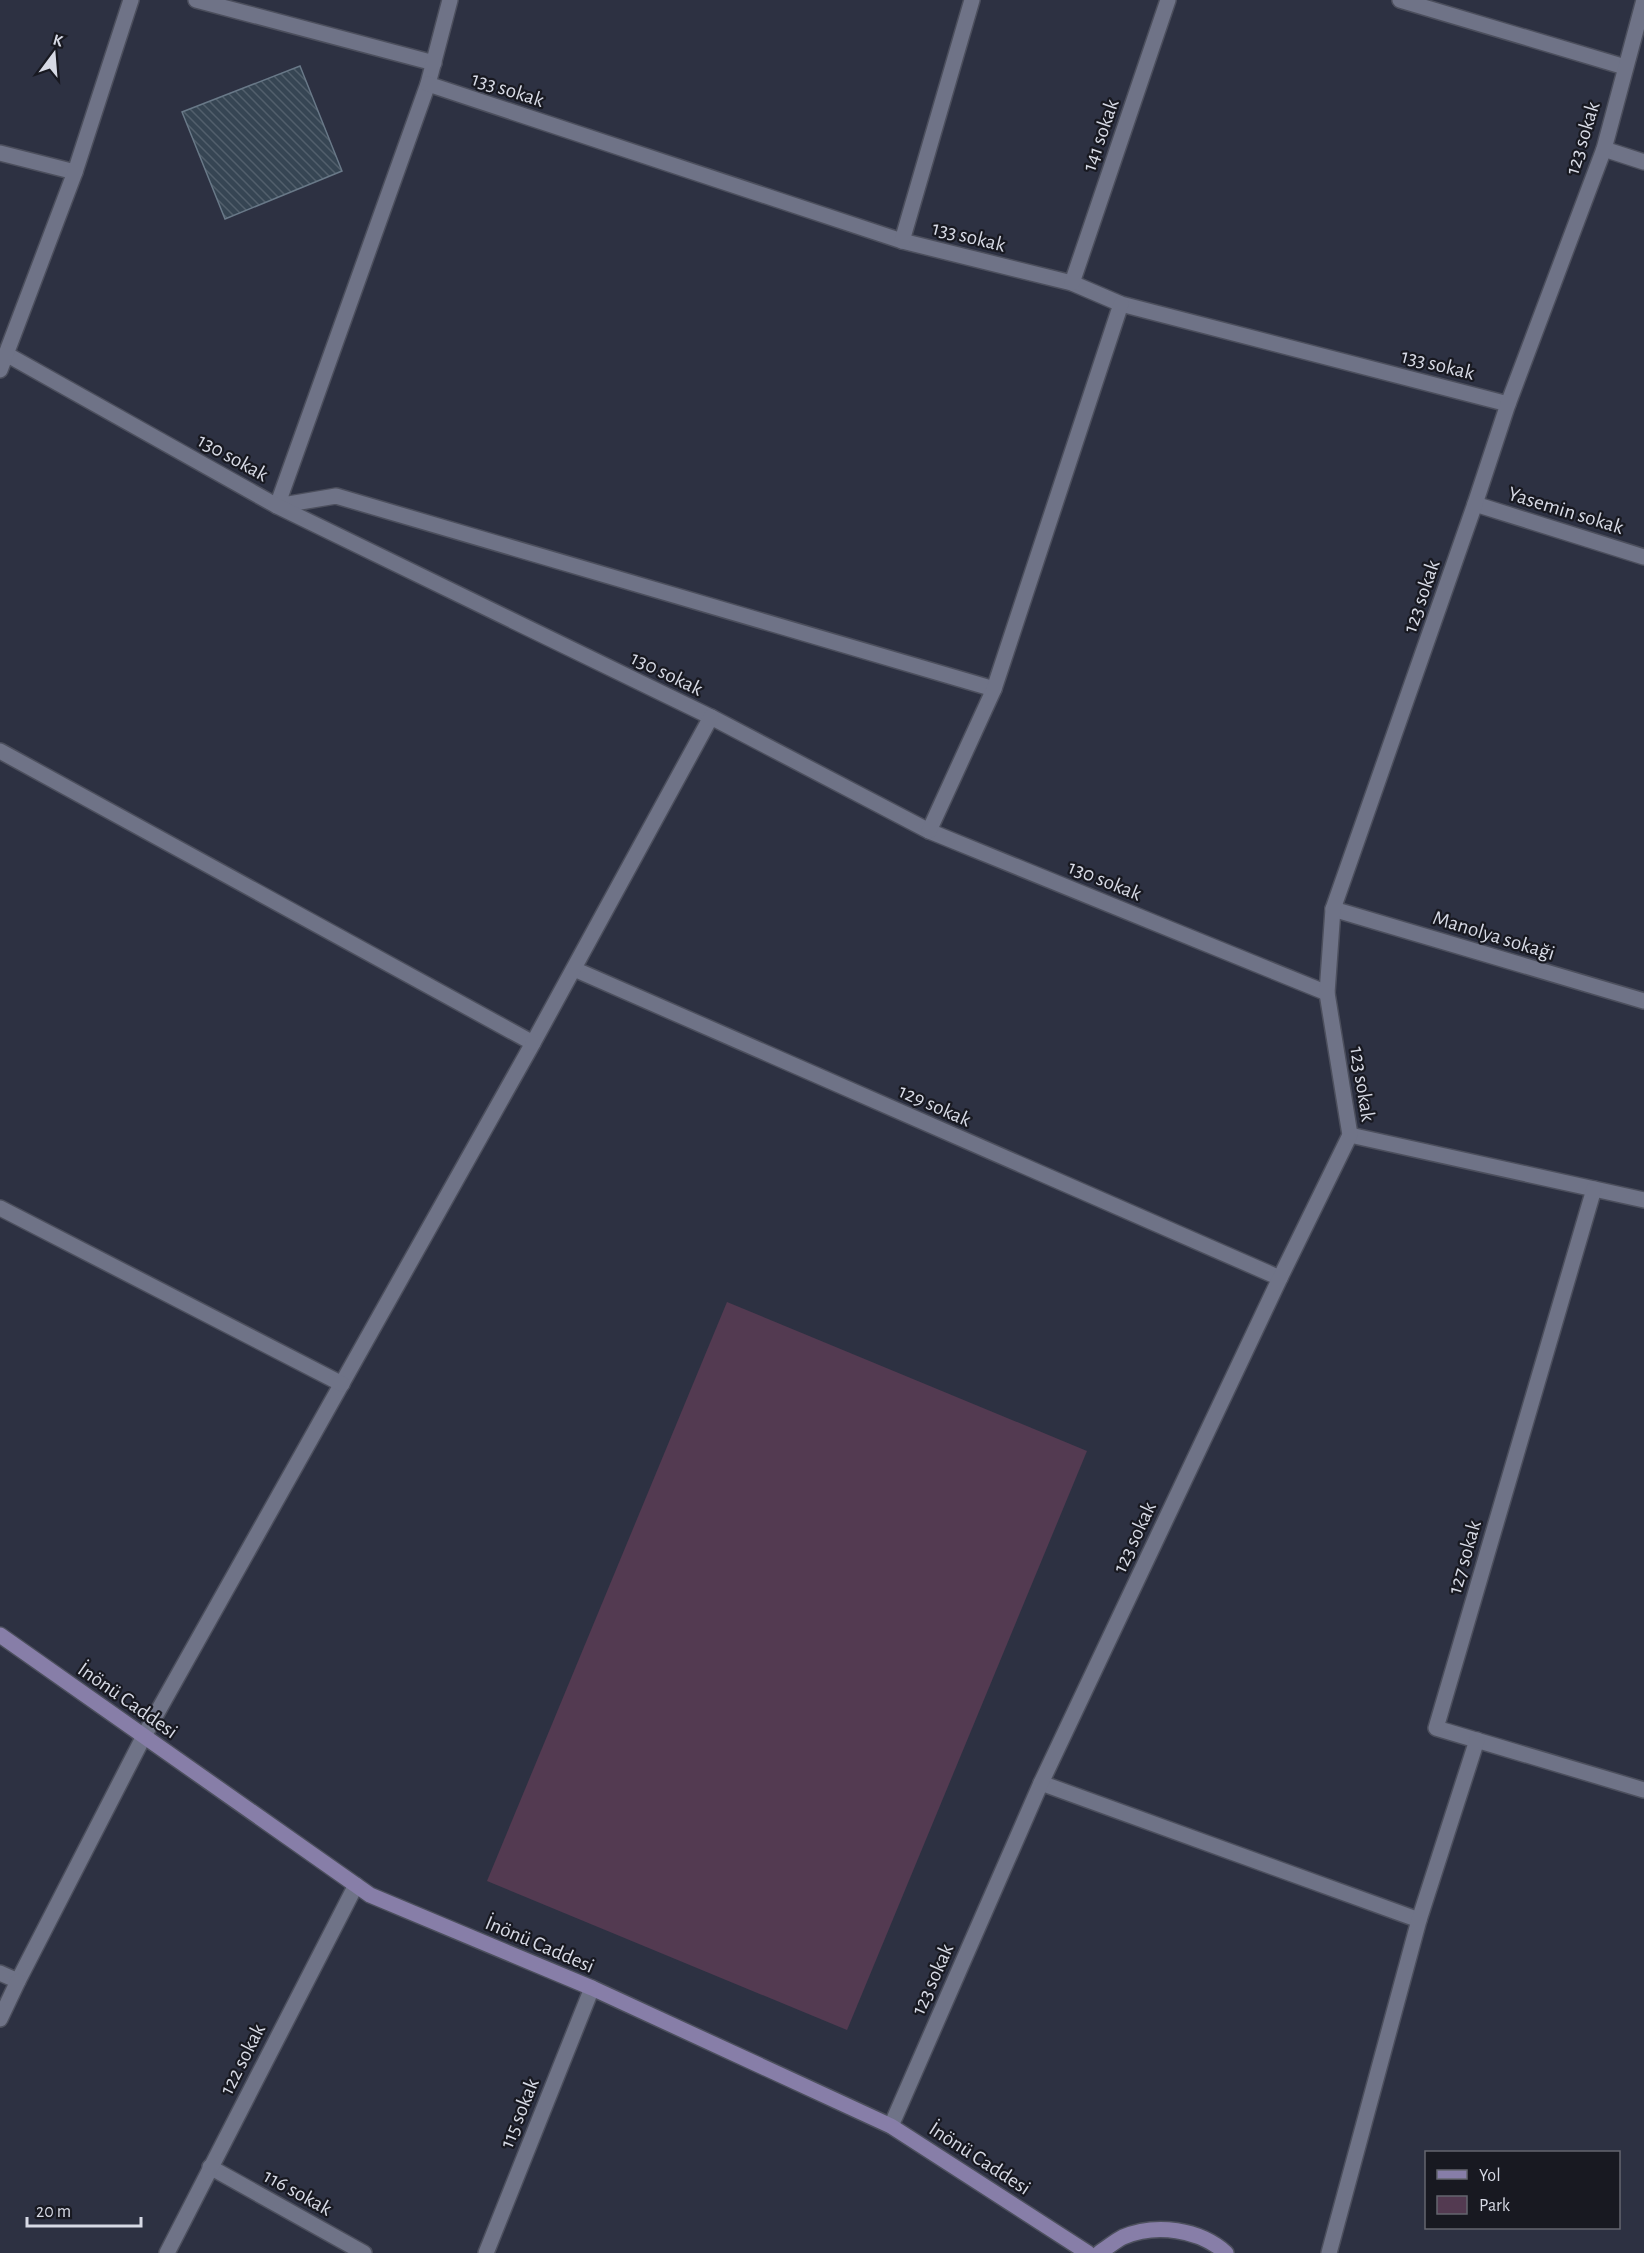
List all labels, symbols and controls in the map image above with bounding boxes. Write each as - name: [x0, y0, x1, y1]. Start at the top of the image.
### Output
- north arrow: [24, 24, 84, 84]
- text: K: [51, 32, 65, 50]
- street label: 133 sokak: [469, 68, 547, 111]
- street label: 141 sokak: [1078, 96, 1123, 174]
- street label: 123 sokak: [1561, 99, 1604, 177]
- street label: 133 sokak: [930, 217, 1008, 256]
- street label: 133 sokak: [1399, 345, 1477, 384]
- street label: 130 sokak: [194, 430, 272, 485]
- street label: Yasemin sokak: [1506, 483, 1627, 538]
- street label: 123 sokak: [1399, 557, 1444, 635]
- street label: 130 sokak: [628, 647, 706, 700]
- street label: 130 sokak: [1065, 856, 1145, 905]
- street label: Manolya sokaği: [1430, 907, 1557, 964]
- street label: 123 sokak: [1346, 1045, 1379, 1123]
- street label: 129 sokak: [896, 1080, 974, 1131]
- street label: 123 sokak: [1109, 1498, 1160, 1576]
- street label: 127 sokak: [1444, 1518, 1485, 1596]
- street label: İnönü Caddesi: [74, 1658, 182, 1742]
- street label: İnönü Caddesi: [482, 1911, 598, 1977]
- street label: 123 sokak: [908, 1940, 958, 2018]
- street label: 122 sokak: [216, 2020, 269, 2098]
- street label: 115 sokak: [496, 2075, 543, 2151]
- street label: İnönü Caddesi: [925, 2117, 1035, 2199]
- legend: [1425, 2151, 1620, 2229]
- street label: 116 sokak: [260, 2165, 336, 2220]
- text: Yol: [1479, 2167, 1501, 2185]
- scale bar: [27, 2190, 141, 2228]
- text: Park: [1479, 2197, 1511, 2215]
- text: 20 m: [36, 2203, 71, 2221]

